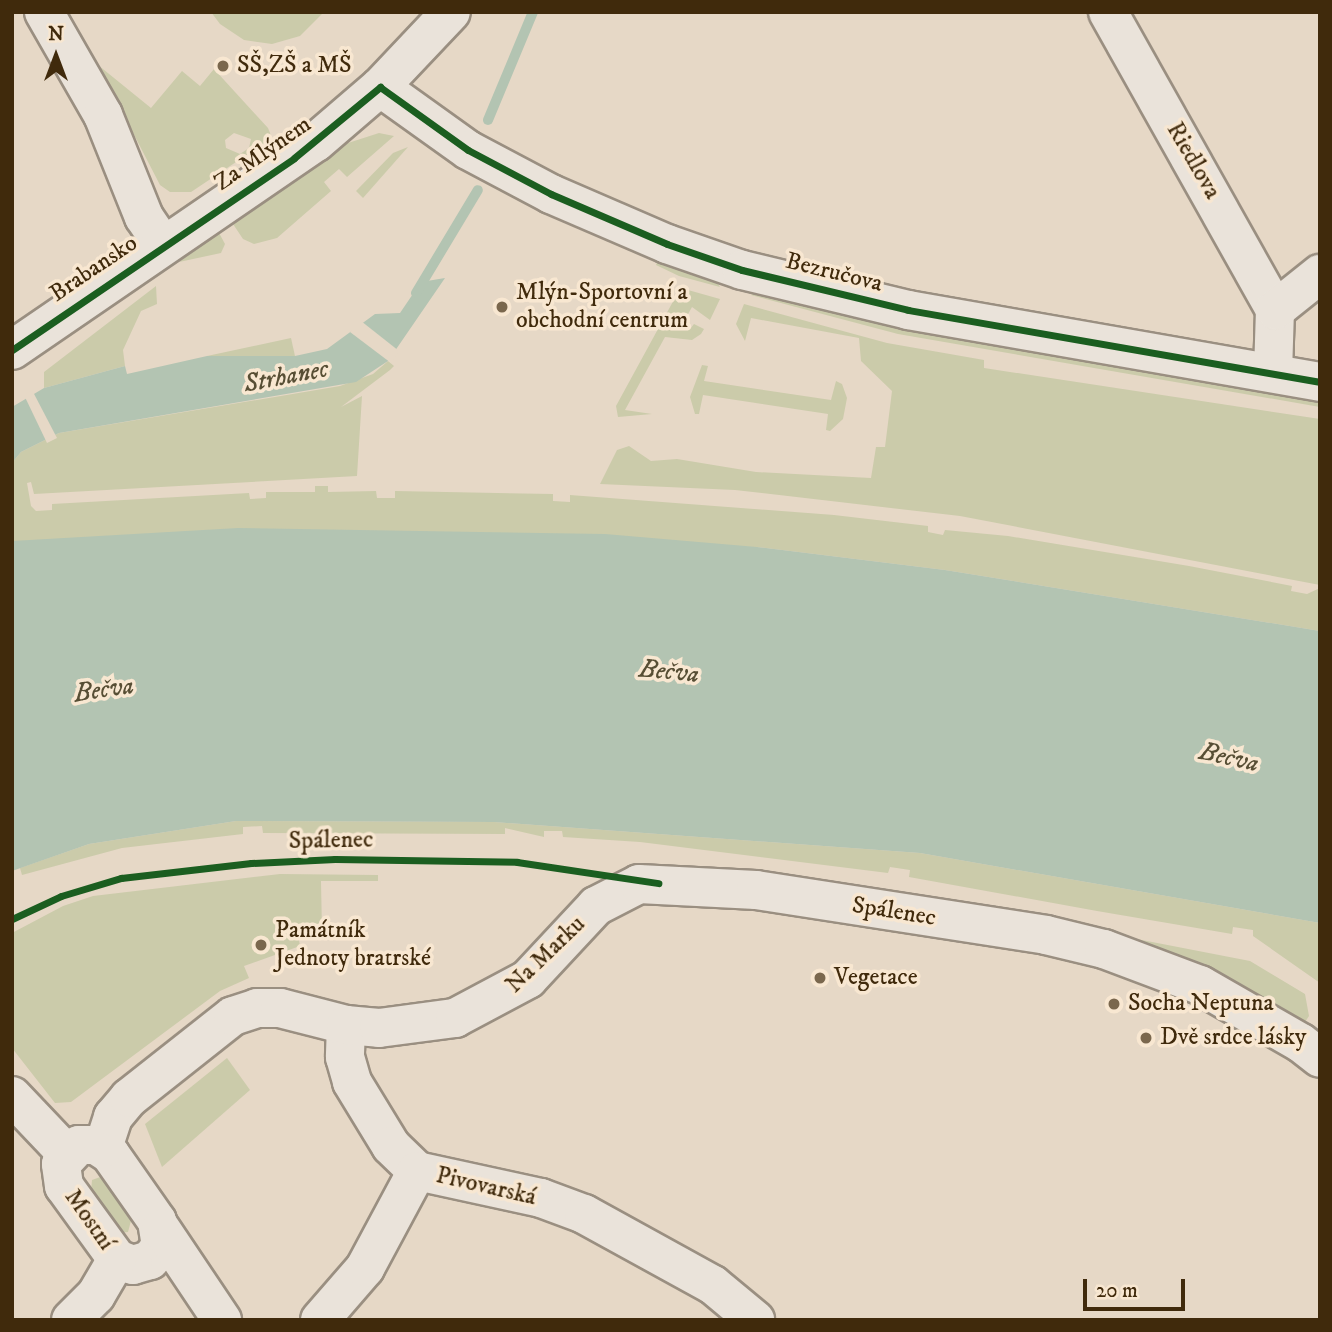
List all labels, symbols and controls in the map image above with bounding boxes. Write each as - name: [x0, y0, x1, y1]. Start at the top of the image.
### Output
- north arrow: [21, 21, 91, 91]
- text: N: [48, 23, 64, 46]
- place label: SŠ,ZŠ a MŠ: [237, 52, 352, 80]
- marker: SŠ,ZŠ a MŠ: [215, 58, 231, 74]
- street label: Za Mlýnem: [209, 110, 317, 198]
- street label: Riedlova: [1160, 118, 1226, 204]
- street label: Brabansko: [45, 229, 143, 309]
- street label: Bezručova: [783, 247, 885, 299]
- place label: Mlýn-Sportovní a obchodní centrum: [516, 279, 688, 335]
- marker: Mlýn-Sportovní a obchodní centrum: [494, 299, 510, 315]
- water label: Strhanec: [241, 354, 331, 400]
- water label: Bečva: [638, 653, 700, 691]
- water label: Bečva: [72, 670, 136, 710]
- water label: Bečva: [1196, 736, 1262, 780]
- street label: Spálenec: [288, 826, 374, 856]
- street label: Spálenec: [850, 891, 938, 933]
- street label: Na Marku: [500, 910, 592, 1000]
- place label: Památník Jednoty bratrské: [275, 917, 431, 973]
- marker: Památník Jednoty bratrské: [253, 937, 269, 953]
- place label: Vegetace: [834, 964, 918, 992]
- marker: Vegetace: [812, 970, 828, 986]
- place label: Socha Neptuna: [1128, 990, 1274, 1018]
- marker: Socha Neptuna: [1106, 996, 1122, 1012]
- place label: Dvě srdce lásky: [1160, 1024, 1306, 1052]
- marker: Dvě srdce lásky: [1138, 1030, 1154, 1046]
- street label: Pivovarská: [433, 1161, 539, 1213]
- street label: Mostní: [58, 1184, 120, 1256]
- scale bar: [1087, 1266, 1188, 1310]
- text: 20 m: [1096, 1278, 1138, 1304]

